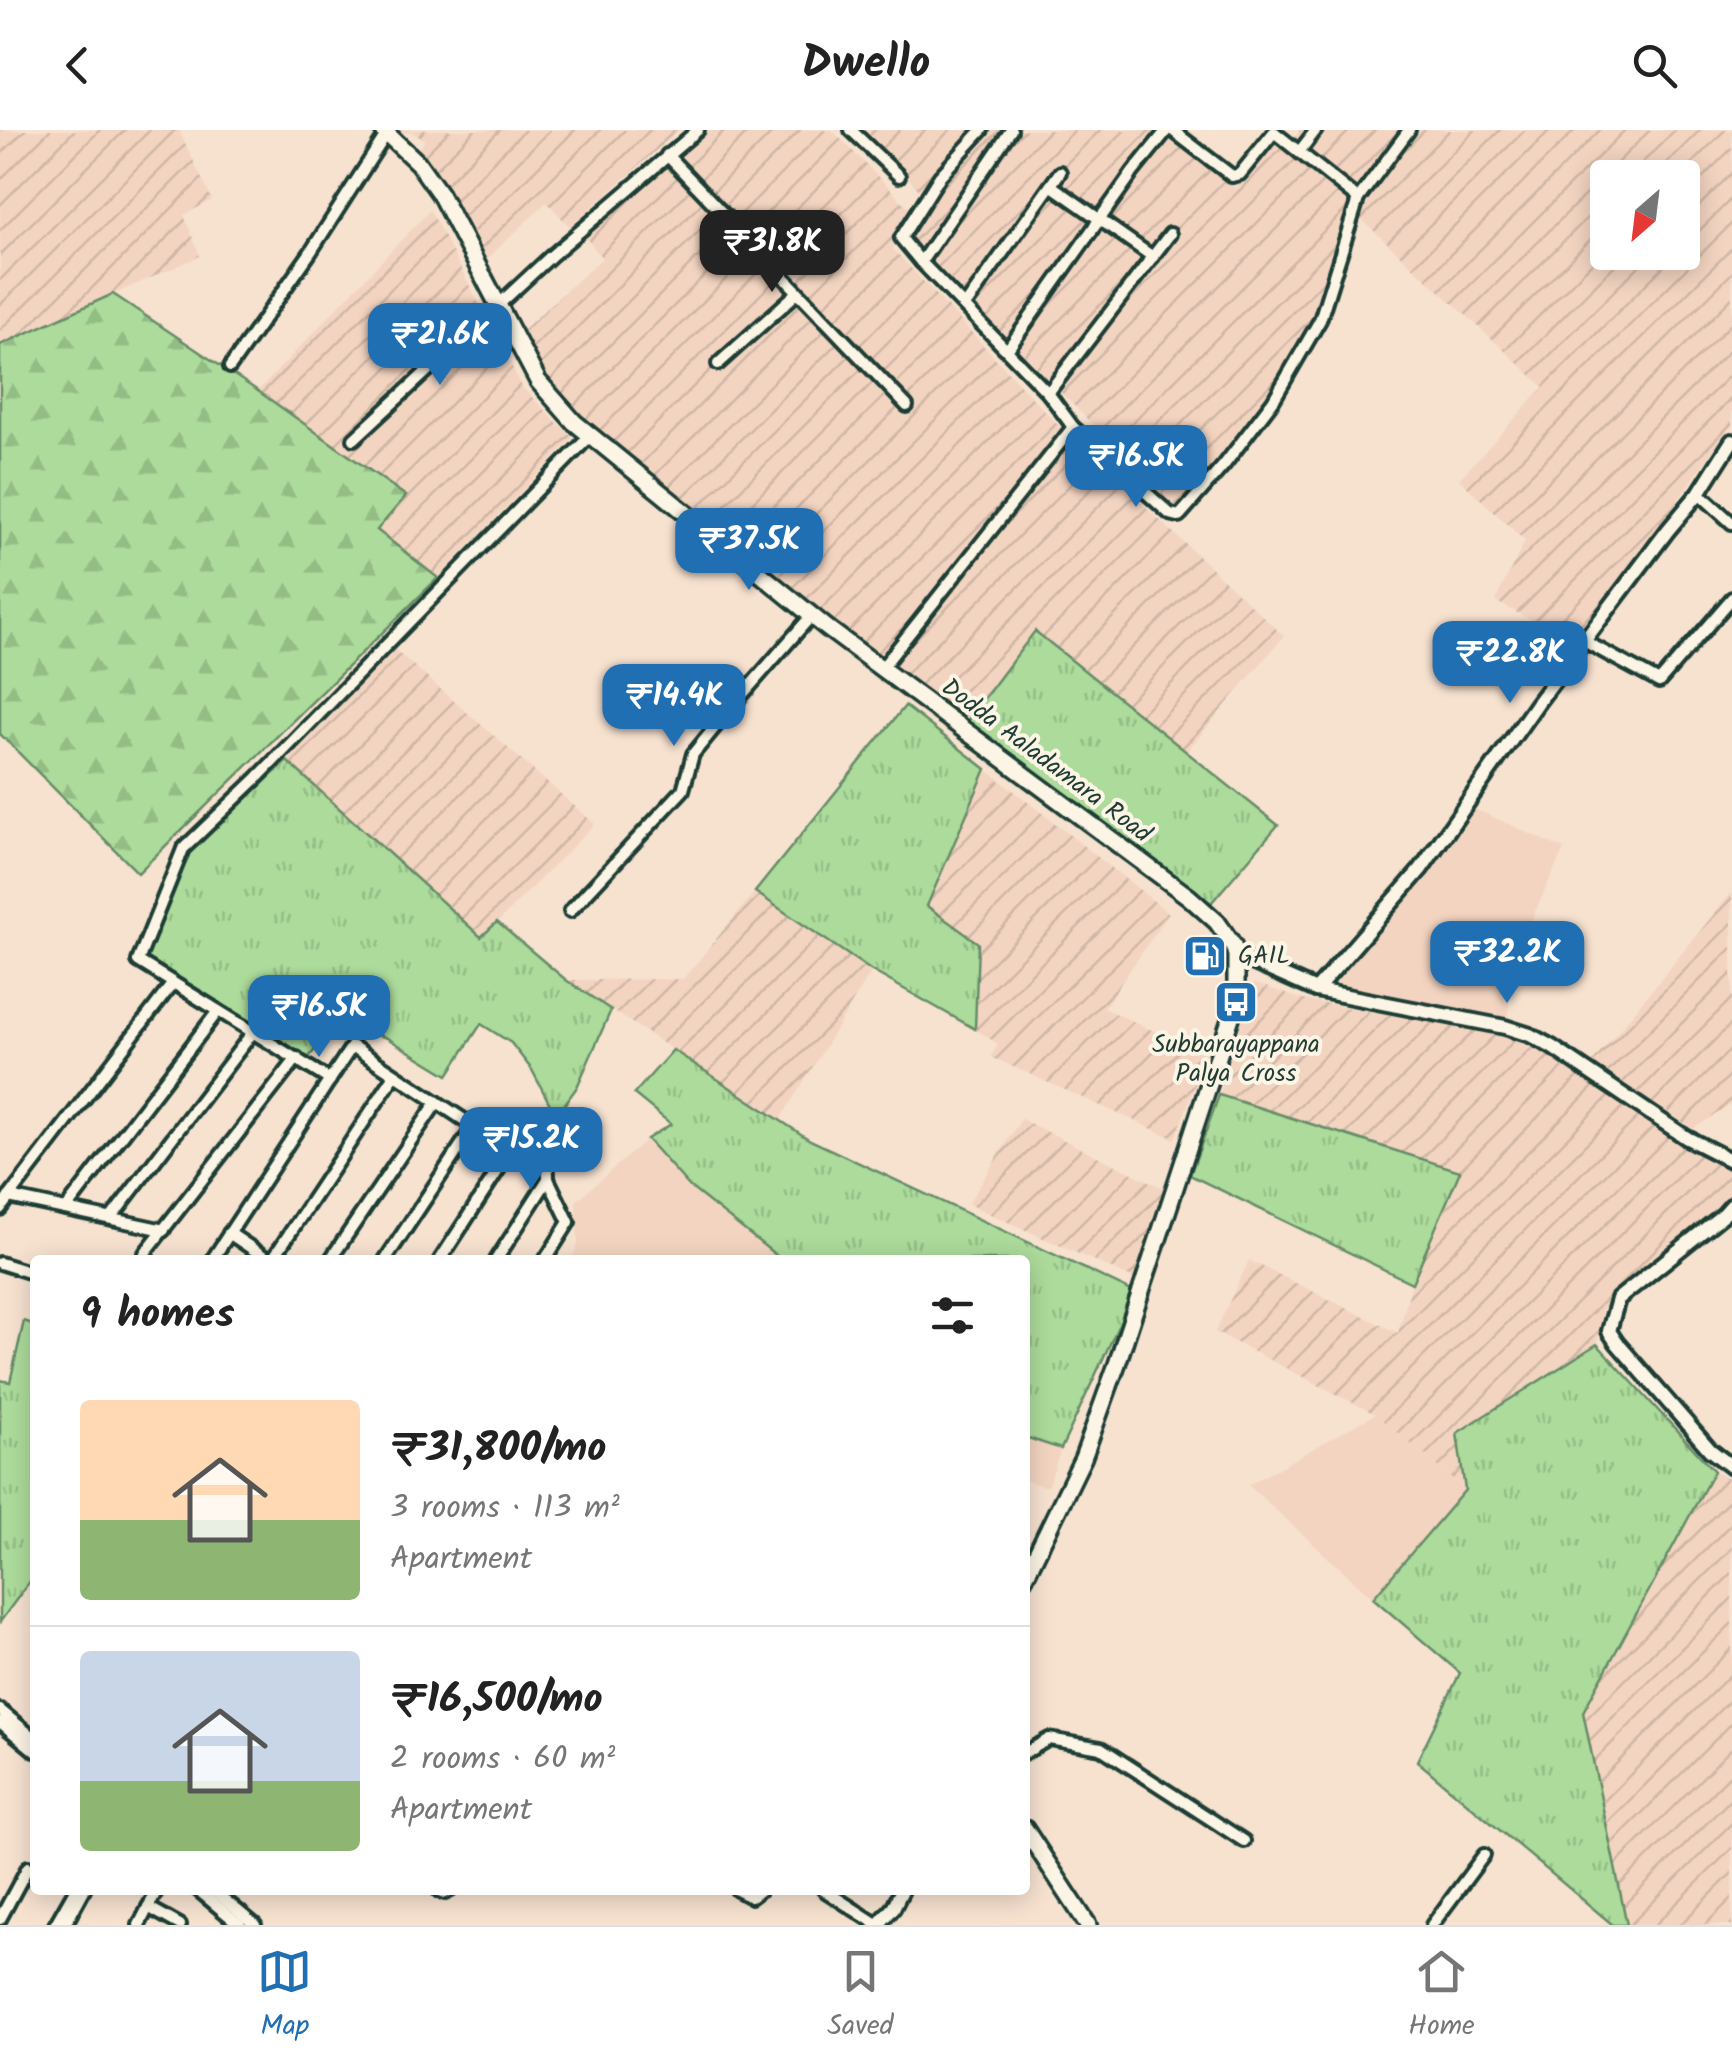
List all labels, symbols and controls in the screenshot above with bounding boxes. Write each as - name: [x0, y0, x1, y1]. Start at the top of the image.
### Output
- text: Dwello: [802, 29, 930, 101]
- icon: back: [50, 38, 105, 93]
- icon: search: [1627, 38, 1682, 93]
- north arrow: [1590, 160, 1700, 270]
- map controls: [1590, 160, 1700, 270]
- pin: ₹31.8K: [691, 210, 853, 295]
- text: ₹31.8K: [722, 217, 822, 268]
- pin: ₹21.6K: [359, 303, 521, 388]
- text: ₹21.6K: [390, 310, 490, 361]
- pin: ₹16.5K: [1055, 425, 1217, 510]
- text: ₹16.5K: [1087, 432, 1185, 483]
- pin: ₹37.5K: [668, 508, 830, 593]
- text: ₹37.5K: [697, 515, 801, 566]
- pin: ₹22.8K: [1429, 621, 1591, 706]
- text: ₹22.8K: [1455, 628, 1565, 679]
- pin: ₹14.4K: [593, 664, 755, 749]
- street label: Dodda Aaladamara Road: [932, 668, 1161, 855]
- text: ₹14.4K: [624, 671, 724, 722]
- pin: ₹32.2K: [1426, 921, 1588, 1006]
- text: ₹32.2K: [1452, 928, 1562, 979]
- fuel station icon: GAIL: [1182, 933, 1228, 979]
- place label: GAIL: [1238, 936, 1290, 976]
- pin: ₹16.5K: [238, 975, 400, 1060]
- bus stop icon: Subbarayappana Palya Cross: [1213, 979, 1259, 1025]
- text: ₹16.5K: [270, 982, 368, 1033]
- place label: Subbarayappana Palya Cross: [1152, 1025, 1320, 1094]
- pin: ₹15.2K: [450, 1107, 612, 1192]
- text: ₹15.2K: [481, 1114, 581, 1165]
- text: 9 homes: [80, 1282, 235, 1349]
- icon: filters: [925, 1288, 980, 1343]
- text: ₹31,800/mo: [390, 1416, 606, 1483]
- icon: home: [160, 1440, 280, 1560]
- text: 3 rooms · 113 m²: [390, 1483, 620, 1534]
- text: Apartment: [390, 1534, 532, 1585]
- text: ₹16,500/mo: [390, 1667, 603, 1734]
- icon: home: [160, 1691, 280, 1811]
- text: 2 rooms · 60 m²: [390, 1734, 615, 1785]
- text: Apartment: [390, 1785, 532, 1836]
- tab: Map: [257, 1944, 312, 2049]
- tab: Saved: [827, 1944, 894, 2049]
- tab: Home: [1408, 1944, 1475, 2049]

